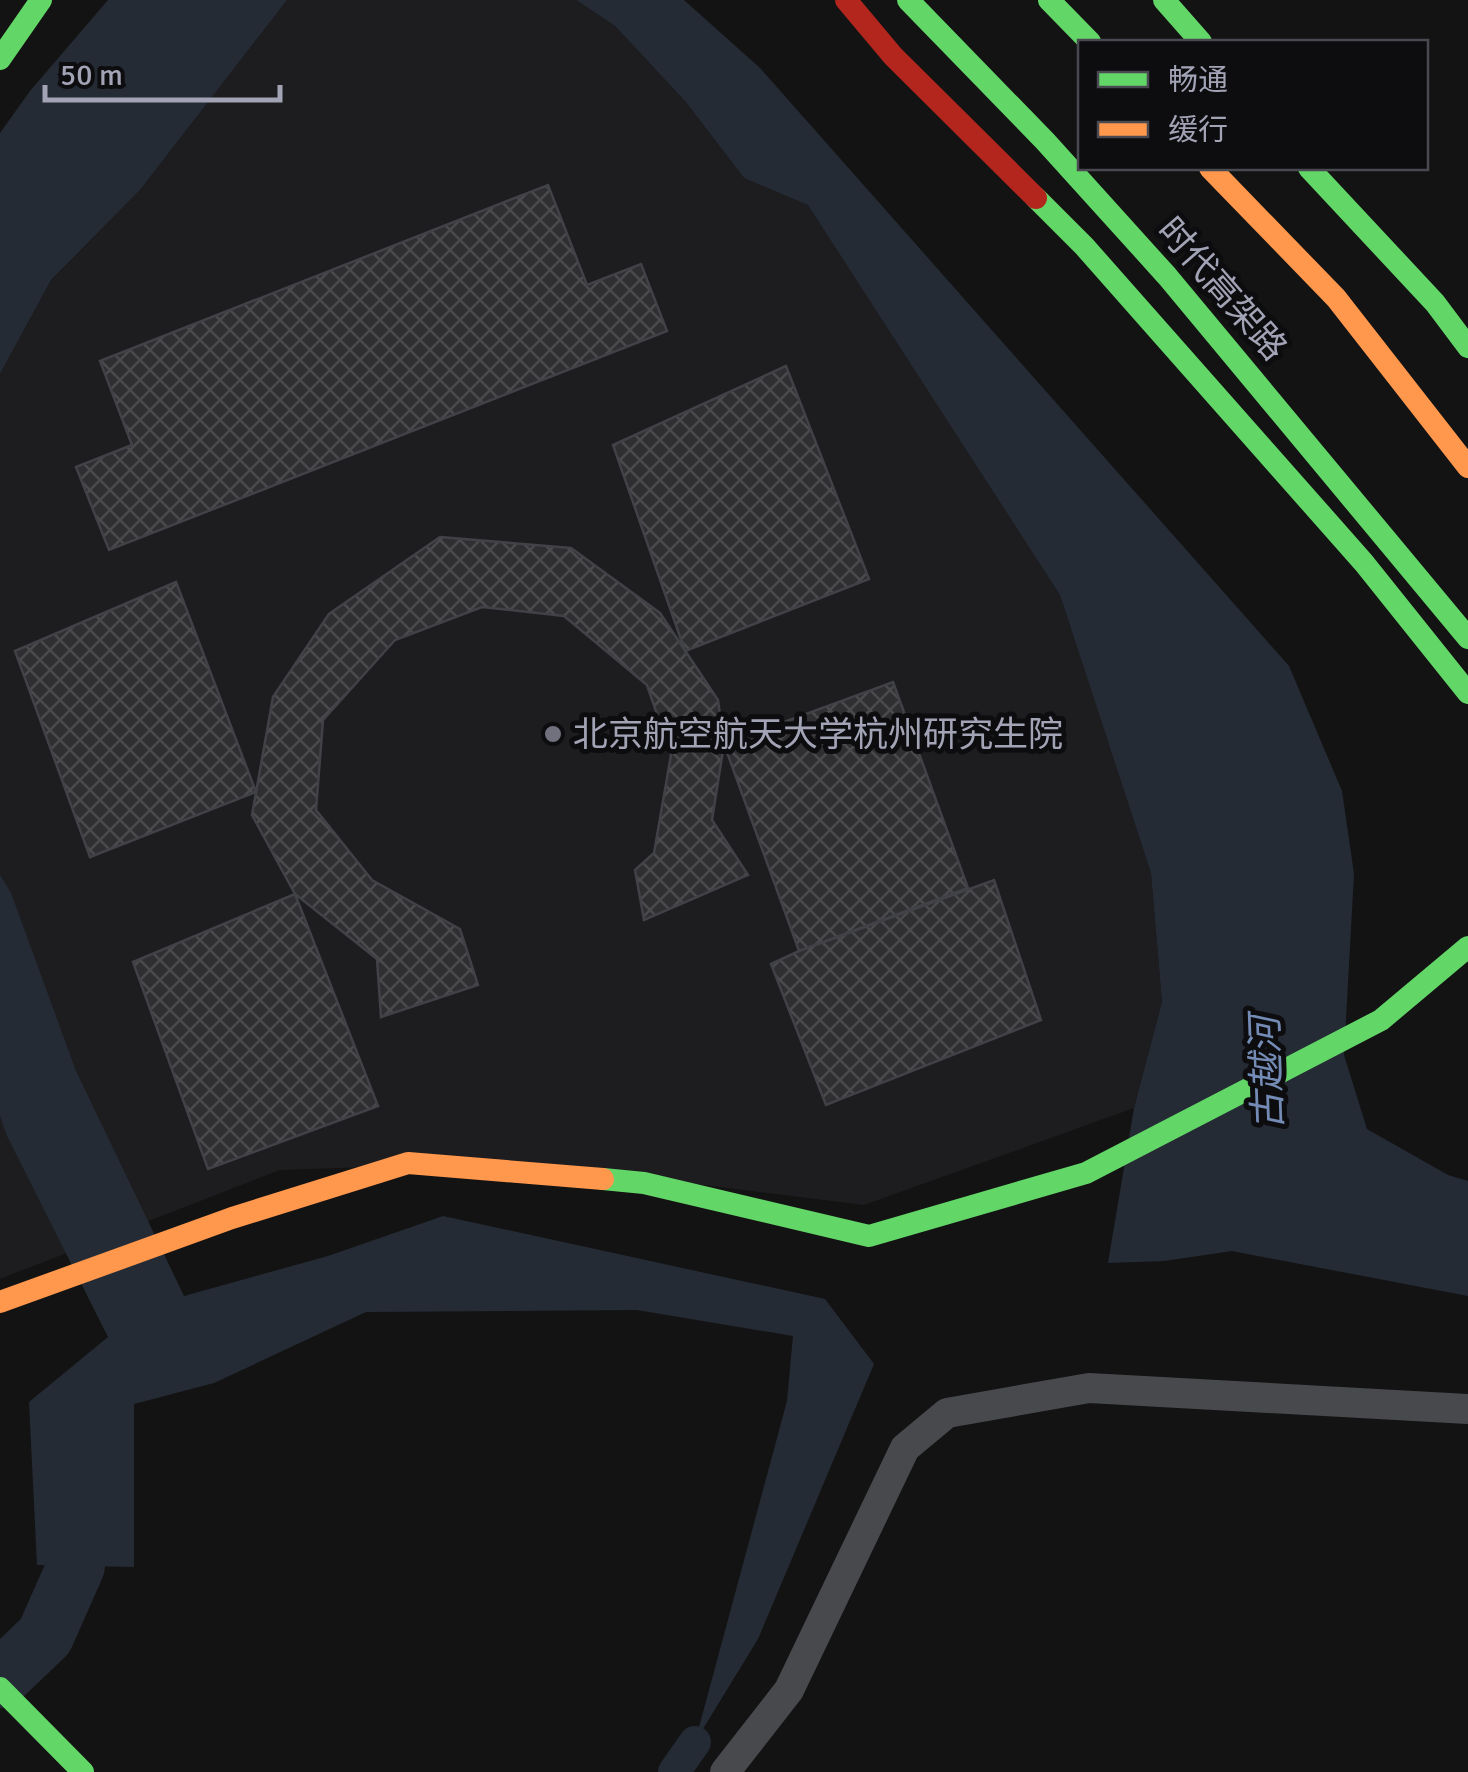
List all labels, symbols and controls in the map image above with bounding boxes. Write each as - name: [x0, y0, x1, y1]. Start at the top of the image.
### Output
- scale bar: [45, 40, 280, 102]
- legend: [1078, 40, 1428, 170]
- text: 50 m: [60, 57, 123, 94]
- text: 畅通: [1168, 62, 1228, 99]
- text: 缓行: [1168, 112, 1228, 149]
- street label: 时代高架路: [1148, 209, 1296, 369]
- place label: 北京航空航天大学杭州研究生院: [573, 713, 1063, 756]
- marker: 北京航空航天大学杭州研究生院: [542, 723, 564, 745]
- water label: 古越河: [1241, 1008, 1292, 1131]

